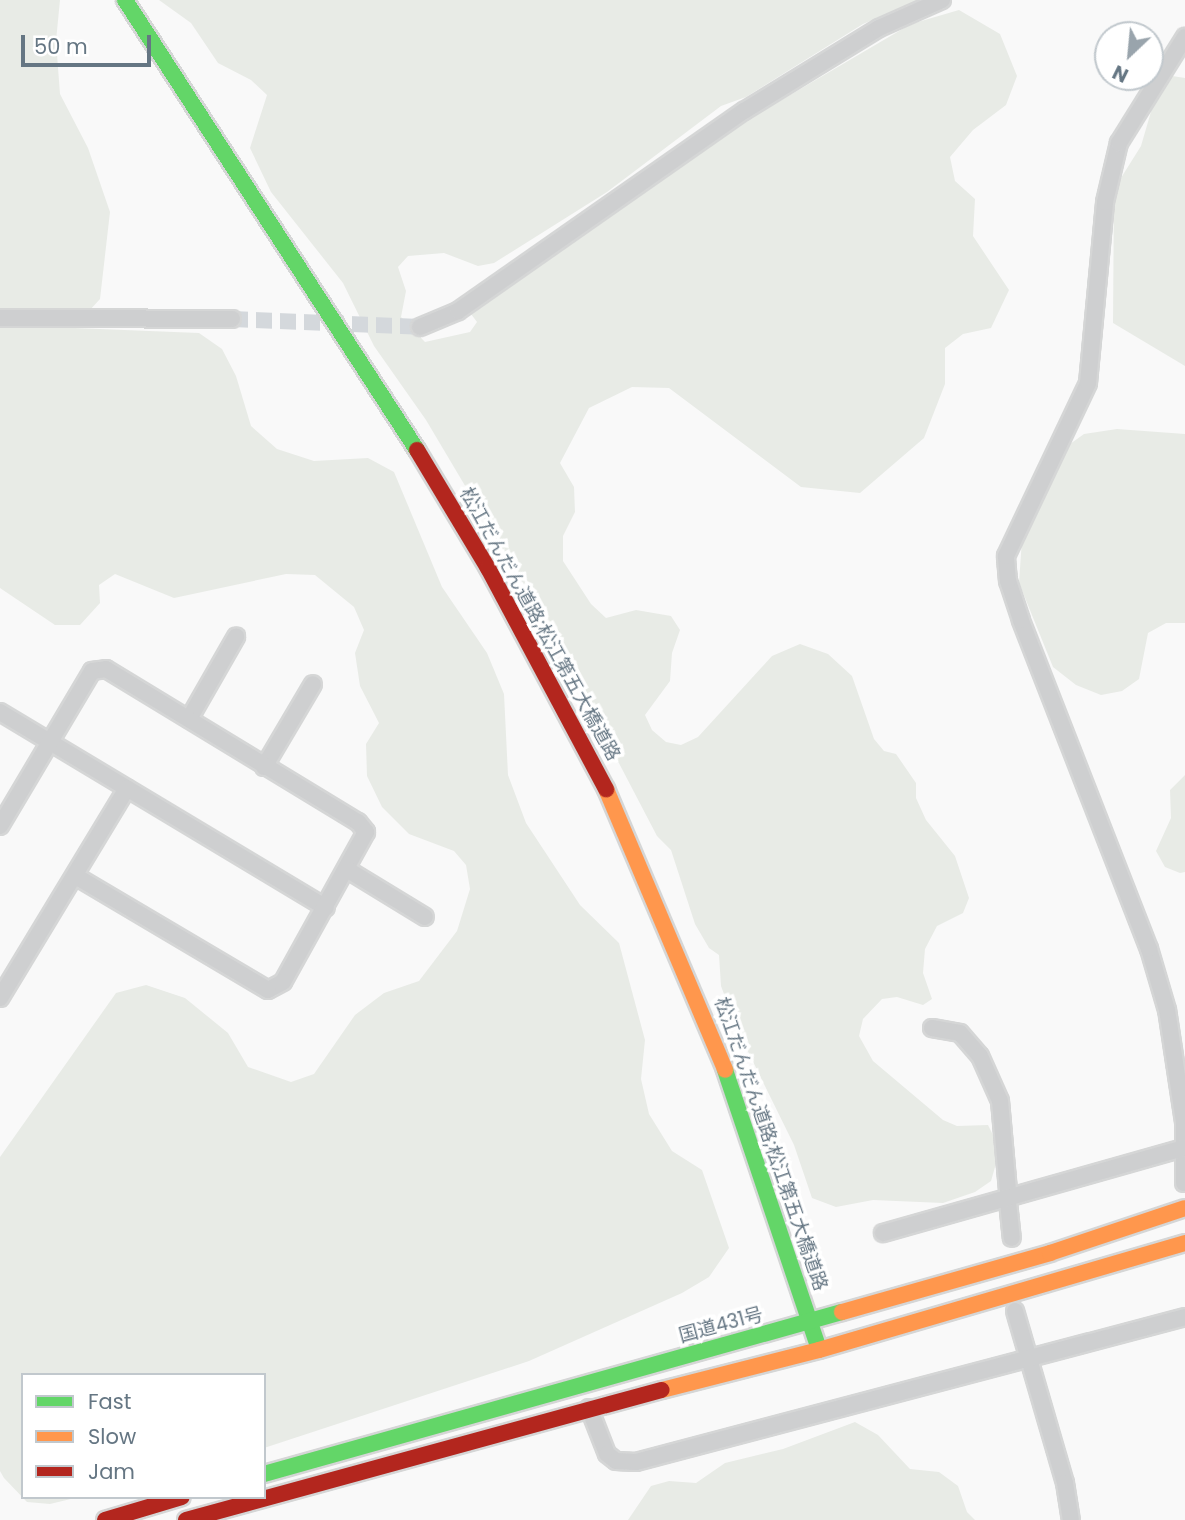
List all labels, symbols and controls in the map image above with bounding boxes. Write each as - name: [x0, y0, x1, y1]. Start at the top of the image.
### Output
- scale bar: [24, 21, 154, 65]
- north arrow: [1094, 21, 1164, 91]
- text: 50 m: [34, 32, 88, 61]
- text: N: [1108, 58, 1133, 89]
- street label: 松江だんだん道路;松江第五大橋道路: [455, 483, 625, 765]
- street label: 松江だんだん道路;松江第五大橋道路: [710, 994, 832, 1294]
- street label: 国道431号: [676, 1303, 766, 1347]
- legend: [21, 1373, 266, 1499]
- text: Fast: [88, 1387, 131, 1416]
- text: Slow: [88, 1422, 136, 1451]
- text: Jam: [88, 1457, 135, 1486]

